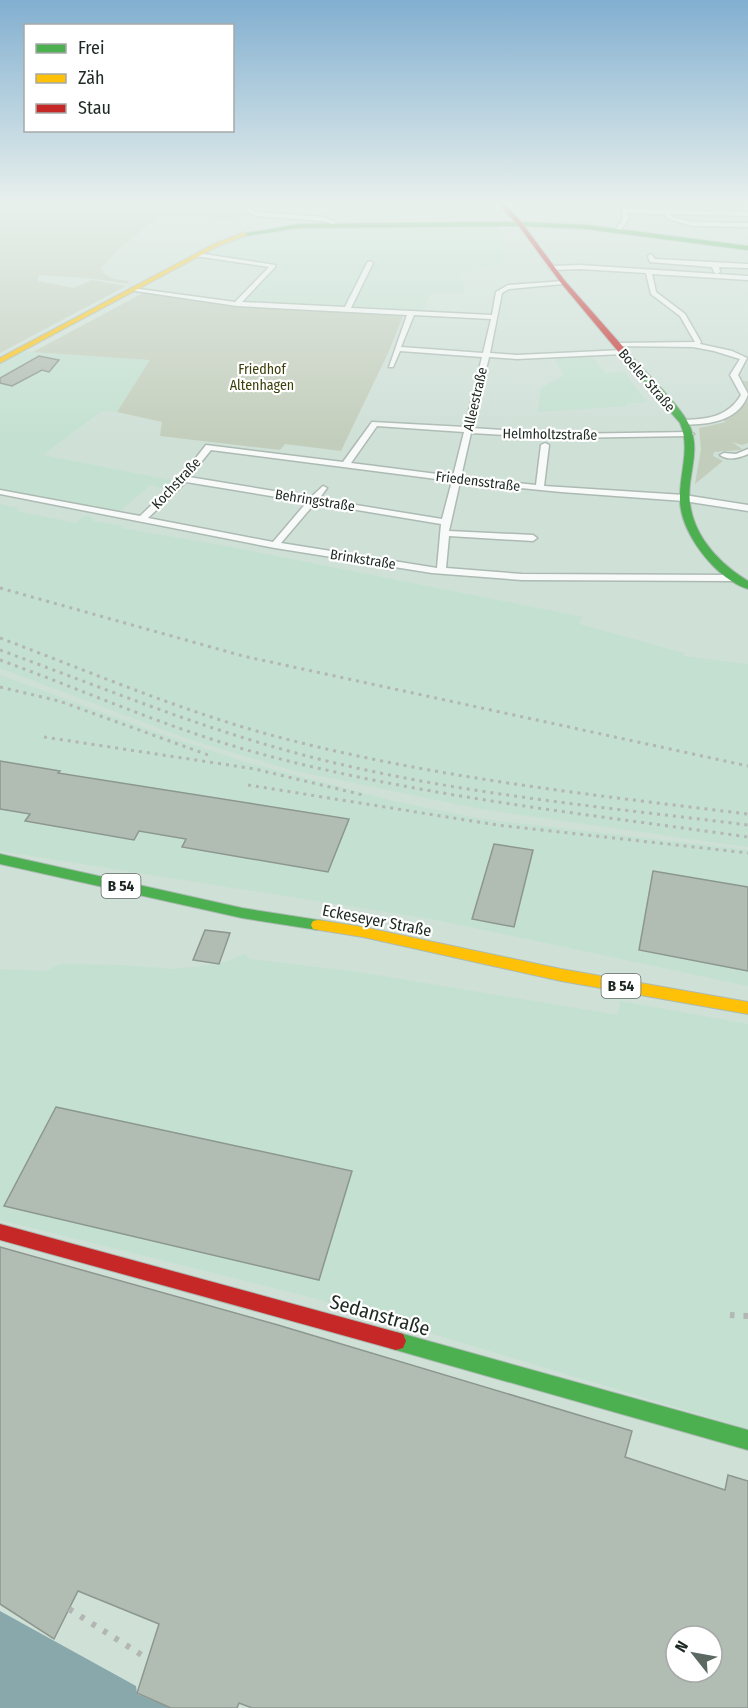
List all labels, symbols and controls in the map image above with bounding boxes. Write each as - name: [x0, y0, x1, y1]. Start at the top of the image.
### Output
- legend: [24, 24, 234, 132]
- text: Frei: [78, 37, 104, 59]
- text: Zäh: [78, 67, 105, 89]
- text: Stau: [78, 97, 111, 119]
- street label: Boeler Straße: [615, 345, 679, 415]
- park label: Friedhof Altenhagen: [230, 361, 294, 394]
- street label: Alleestraße: [460, 366, 491, 433]
- street label: Helmholtzstraße: [503, 425, 598, 444]
- street label: Kochstraße: [148, 454, 205, 513]
- street label: Friedensstraße: [435, 468, 521, 495]
- street label: Behringstraße: [274, 486, 356, 515]
- street label: Brinkstraße: [329, 546, 397, 573]
- road number: B 54: [102, 874, 140, 898]
- street label: Eckeseyer Straße: [321, 901, 433, 940]
- road number: B 54: [602, 974, 640, 998]
- street label: Sedanstraße: [327, 1289, 433, 1341]
- north arrow: [664, 1624, 724, 1684]
- text: N: [671, 1638, 692, 1656]

